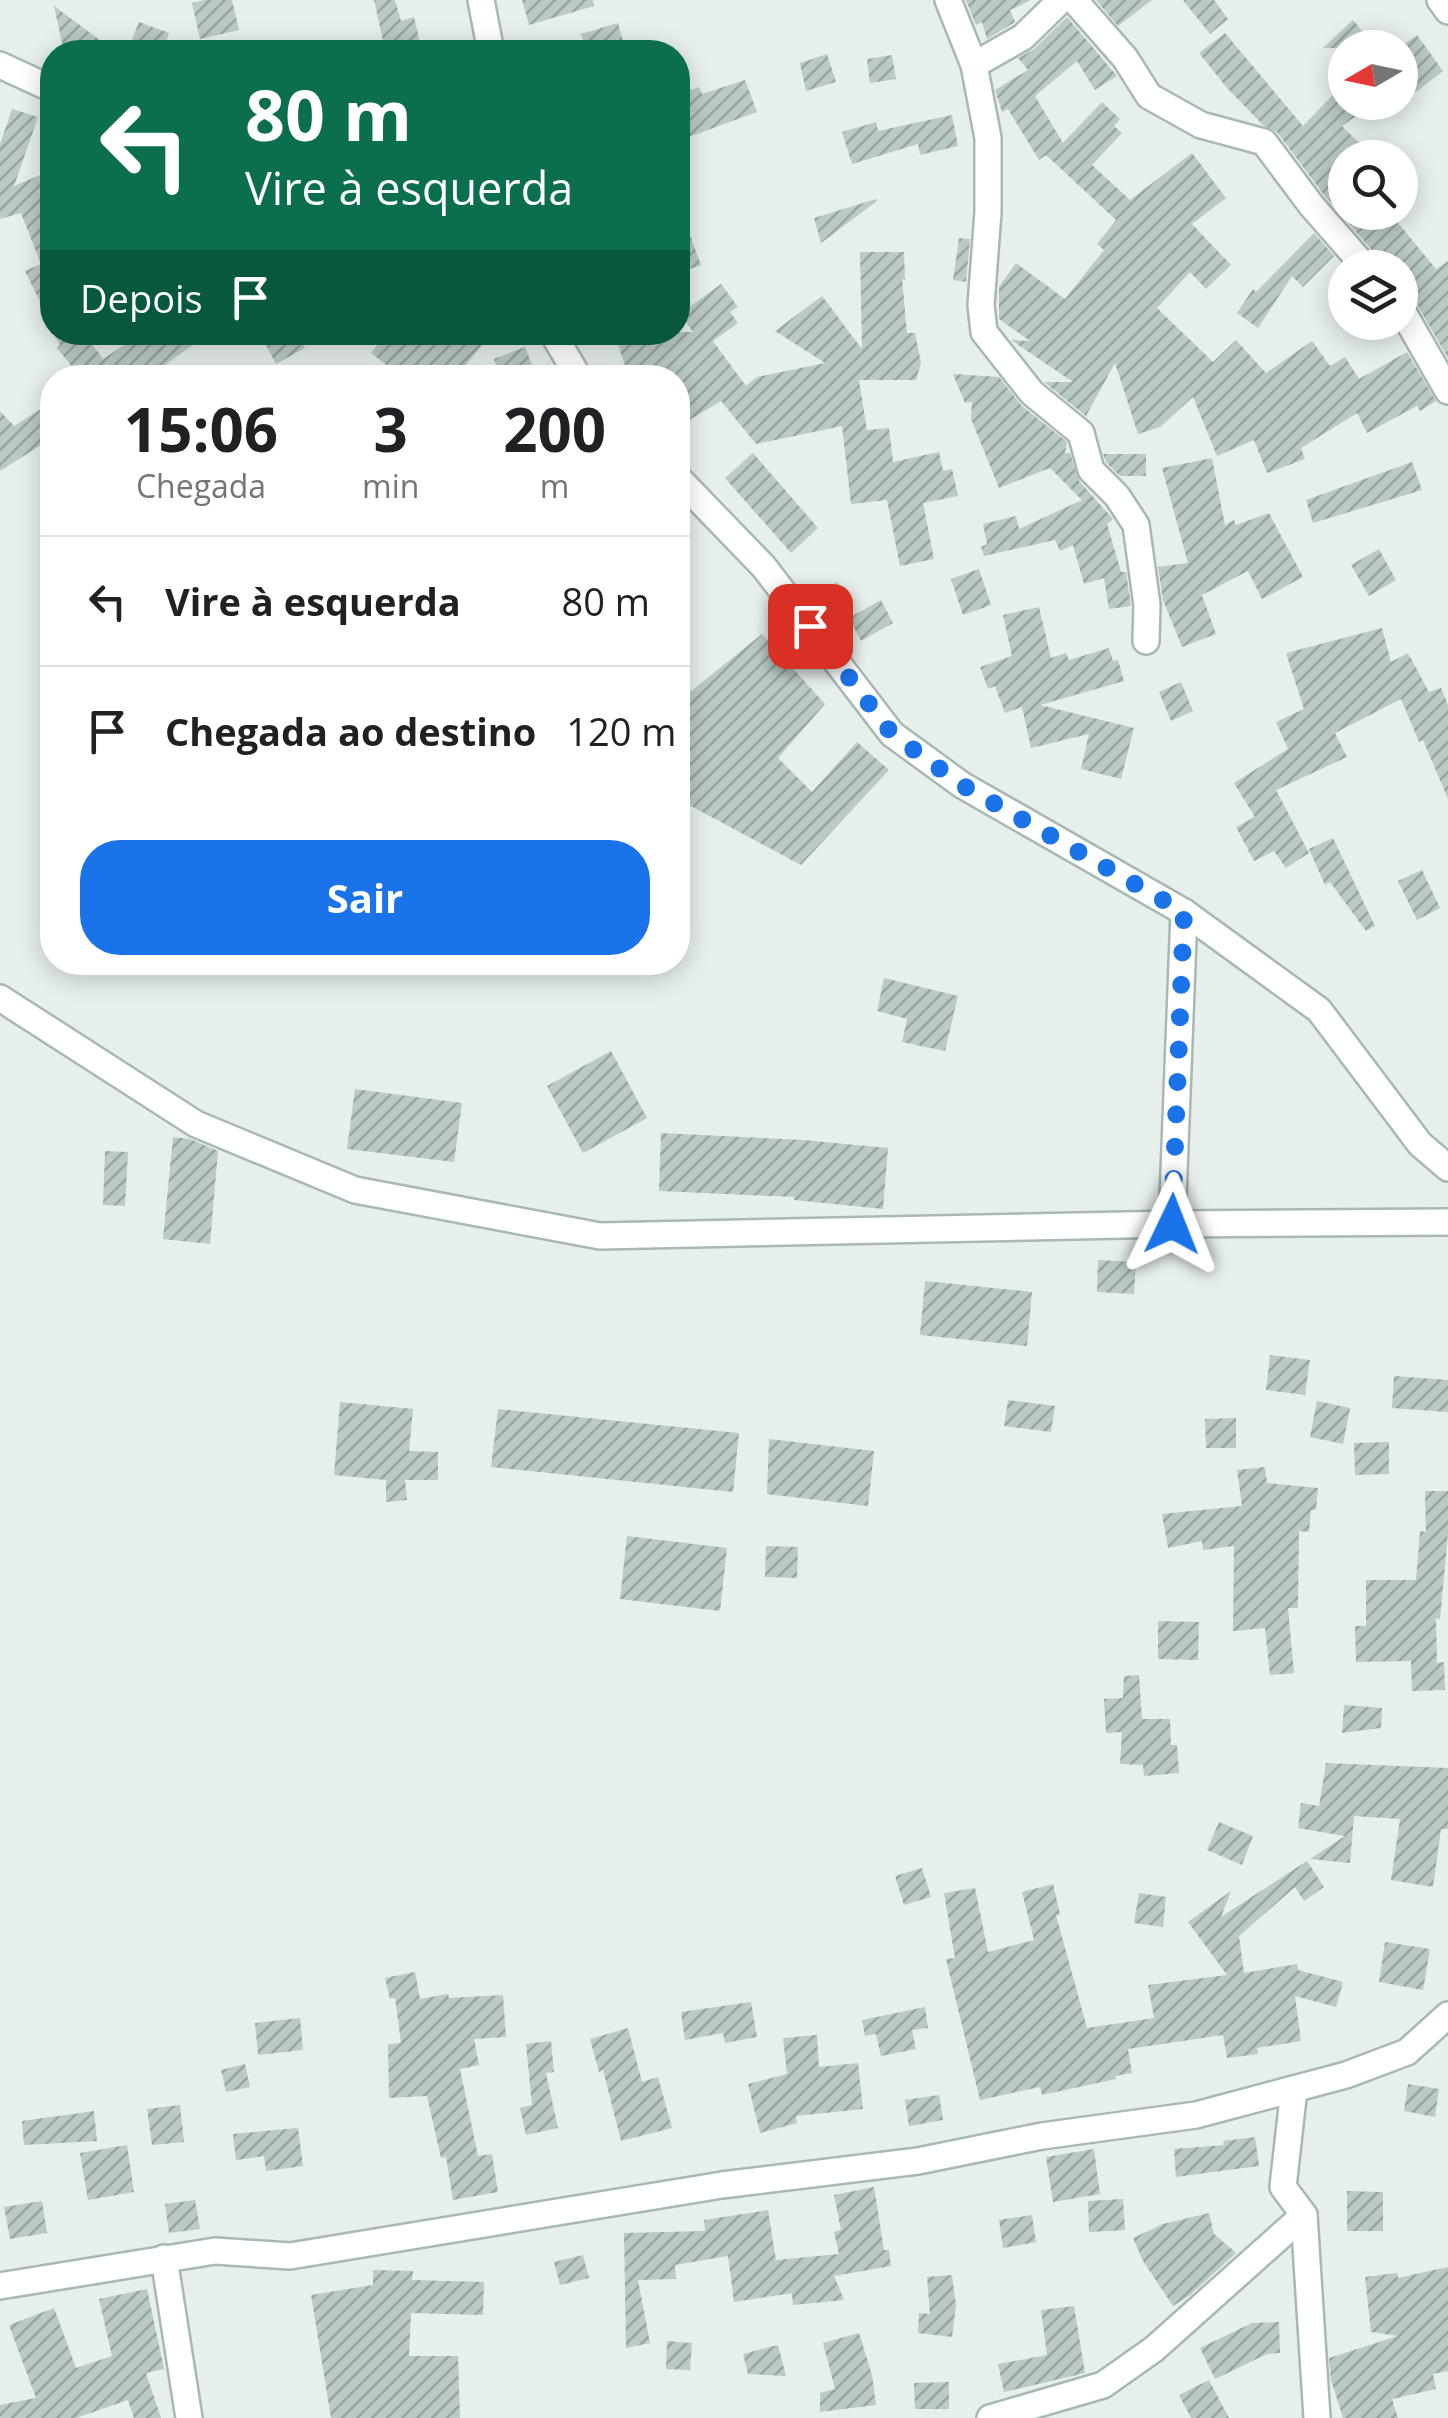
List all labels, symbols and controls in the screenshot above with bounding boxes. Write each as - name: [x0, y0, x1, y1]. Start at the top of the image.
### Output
- north arrow: [1328, 30, 1418, 120]
- map controls: [1328, 30, 1418, 340]
- text: 80 m: [245, 66, 412, 162]
- icon: left: [80, 80, 210, 210]
- button: search: [1328, 140, 1418, 230]
- text: Vire à esquerda: [245, 157, 573, 218]
- button: layers: [1328, 250, 1418, 340]
- icon: arrive: [223, 270, 278, 325]
- text: Depois: [80, 272, 203, 324]
- text: 15:06: [124, 388, 278, 470]
- text: 3: [374, 388, 408, 470]
- text: 200: [503, 388, 606, 470]
- text: Chegada: [136, 464, 266, 507]
- text: min: [362, 464, 419, 507]
- text: m: [540, 464, 569, 507]
- icon: left: [80, 574, 135, 629]
- text: Vire à esquerda: [165, 575, 461, 627]
- text: 80 m: [561, 575, 650, 627]
- pin: [768, 584, 853, 669]
- icon: arrive: [783, 599, 838, 654]
- icon: arrive: [80, 704, 135, 759]
- text: Chegada ao destino: [165, 705, 536, 757]
- text: 120 m: [566, 705, 677, 757]
- button: Sair: [80, 840, 650, 955]
- position arrow: [1120, 1172, 1224, 1276]

